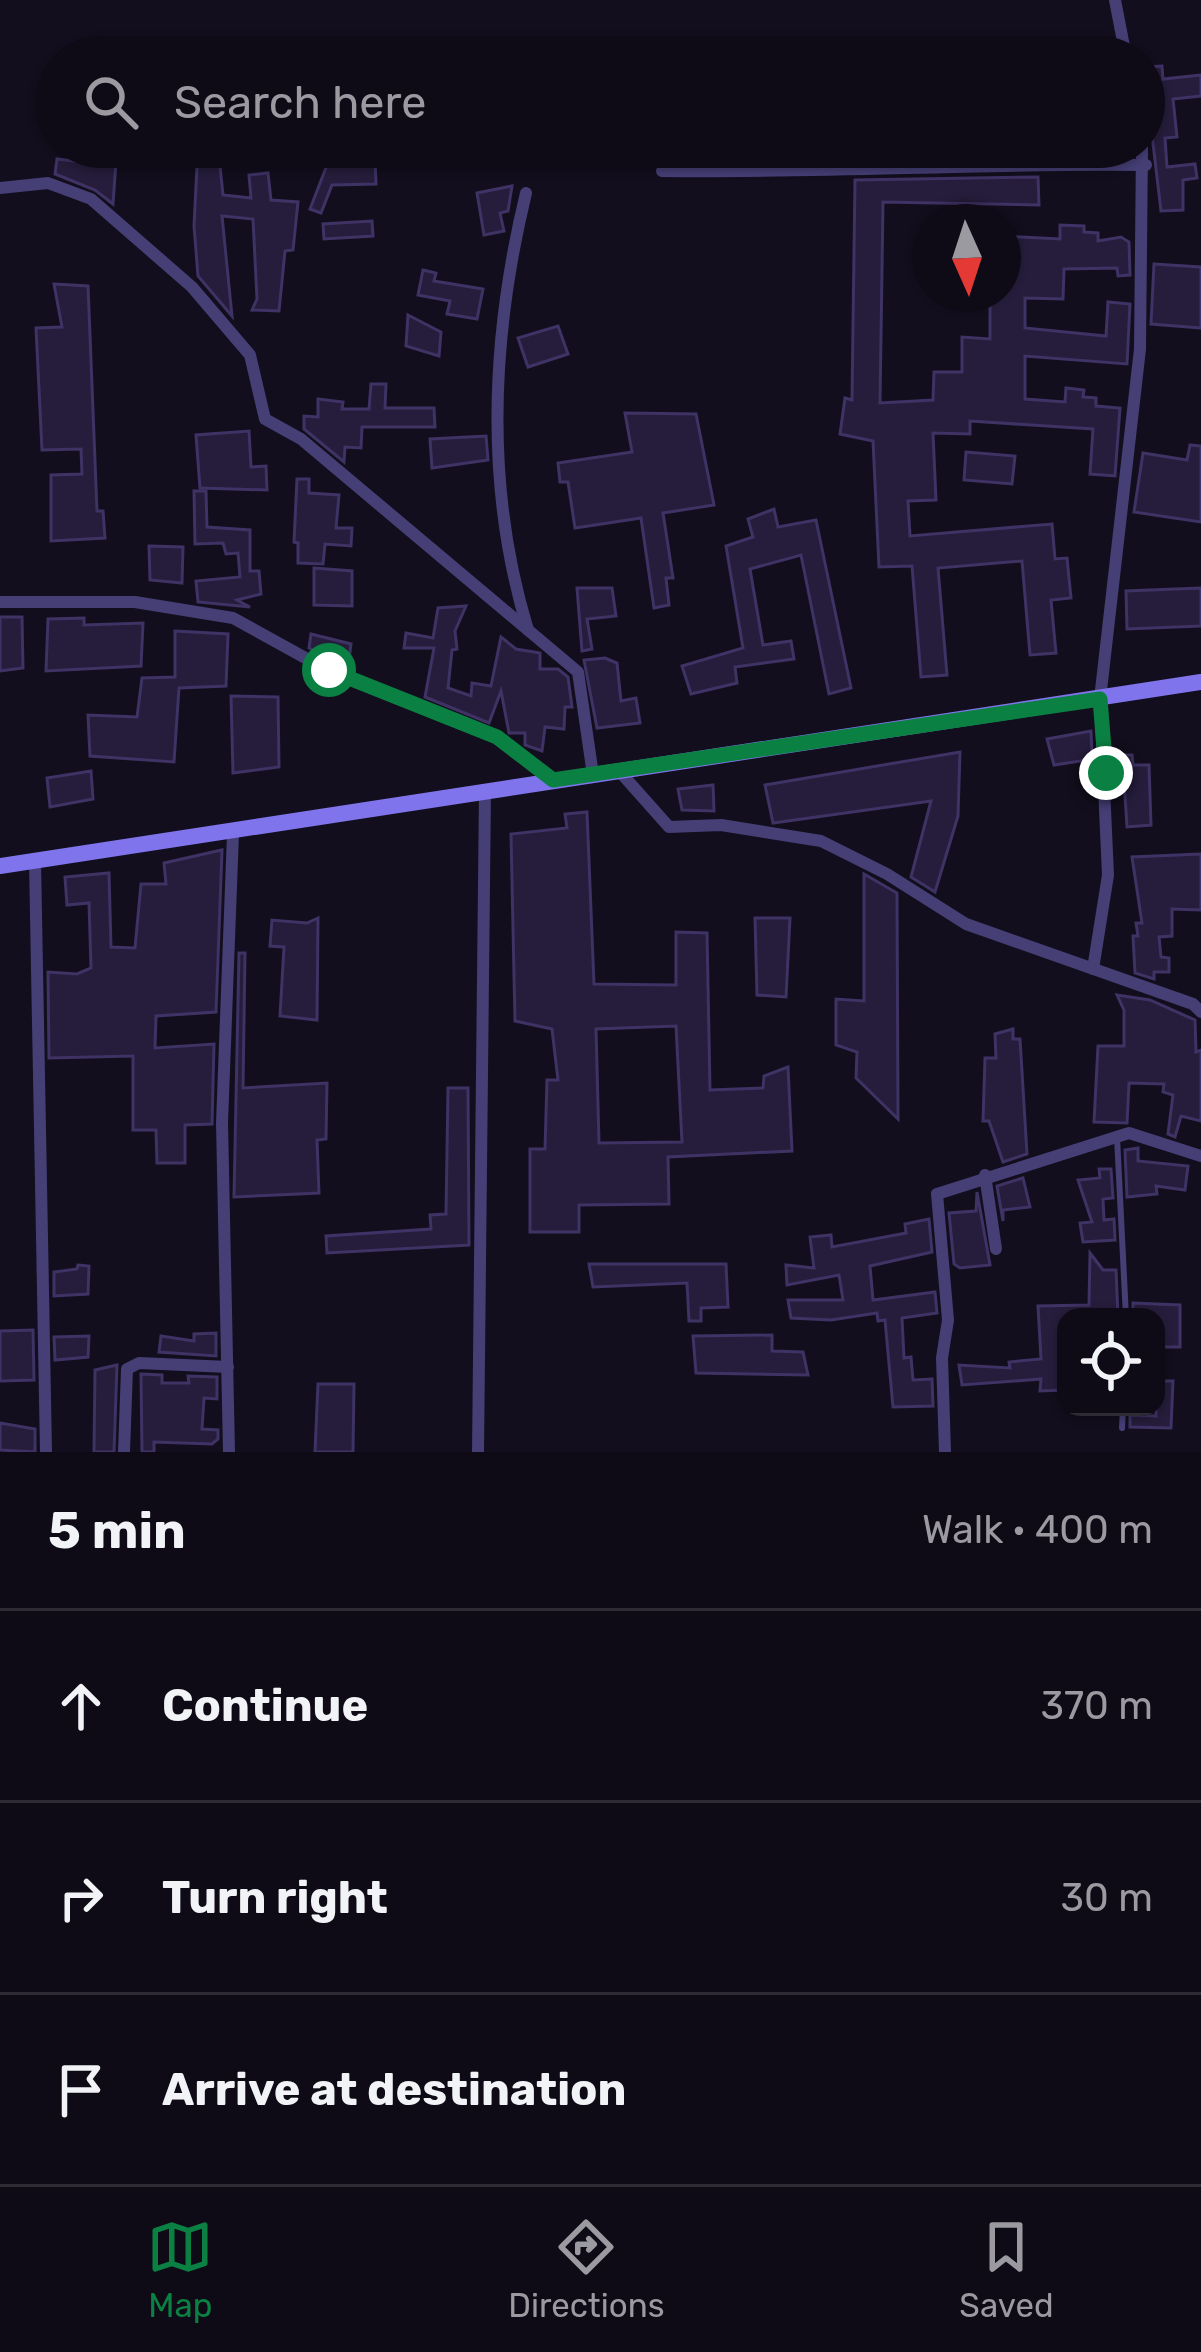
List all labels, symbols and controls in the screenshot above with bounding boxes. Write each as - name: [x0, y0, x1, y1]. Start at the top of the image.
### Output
- search box: [36, 36, 1165, 168]
- icon: search: [78, 69, 144, 135]
- text: Search here: [174, 76, 426, 129]
- north arrow: [913, 204, 1021, 312]
- route start: [302, 643, 356, 697]
- route end: [1079, 746, 1133, 800]
- map controls: [1057, 1308, 1165, 1416]
- button: locate: [1057, 1308, 1165, 1416]
- text: 5 min: [48, 1500, 186, 1561]
- text: Walk · 400 m: [922, 1507, 1153, 1553]
- icon: ahead: [48, 1673, 114, 1739]
- text: Continue: [162, 1679, 368, 1732]
- text: 370 m: [1041, 1683, 1153, 1729]
- icon: right: [48, 1865, 114, 1931]
- text: Turn right: [162, 1871, 388, 1924]
- text: 30 m: [1061, 1875, 1153, 1921]
- icon: arrive: [48, 2057, 114, 2123]
- text: Arrive at destination: [162, 2063, 627, 2116]
- tab: Map: [147, 2214, 213, 2325]
- tab: Directions: [508, 2214, 665, 2325]
- tab: Saved: [959, 2214, 1054, 2325]

